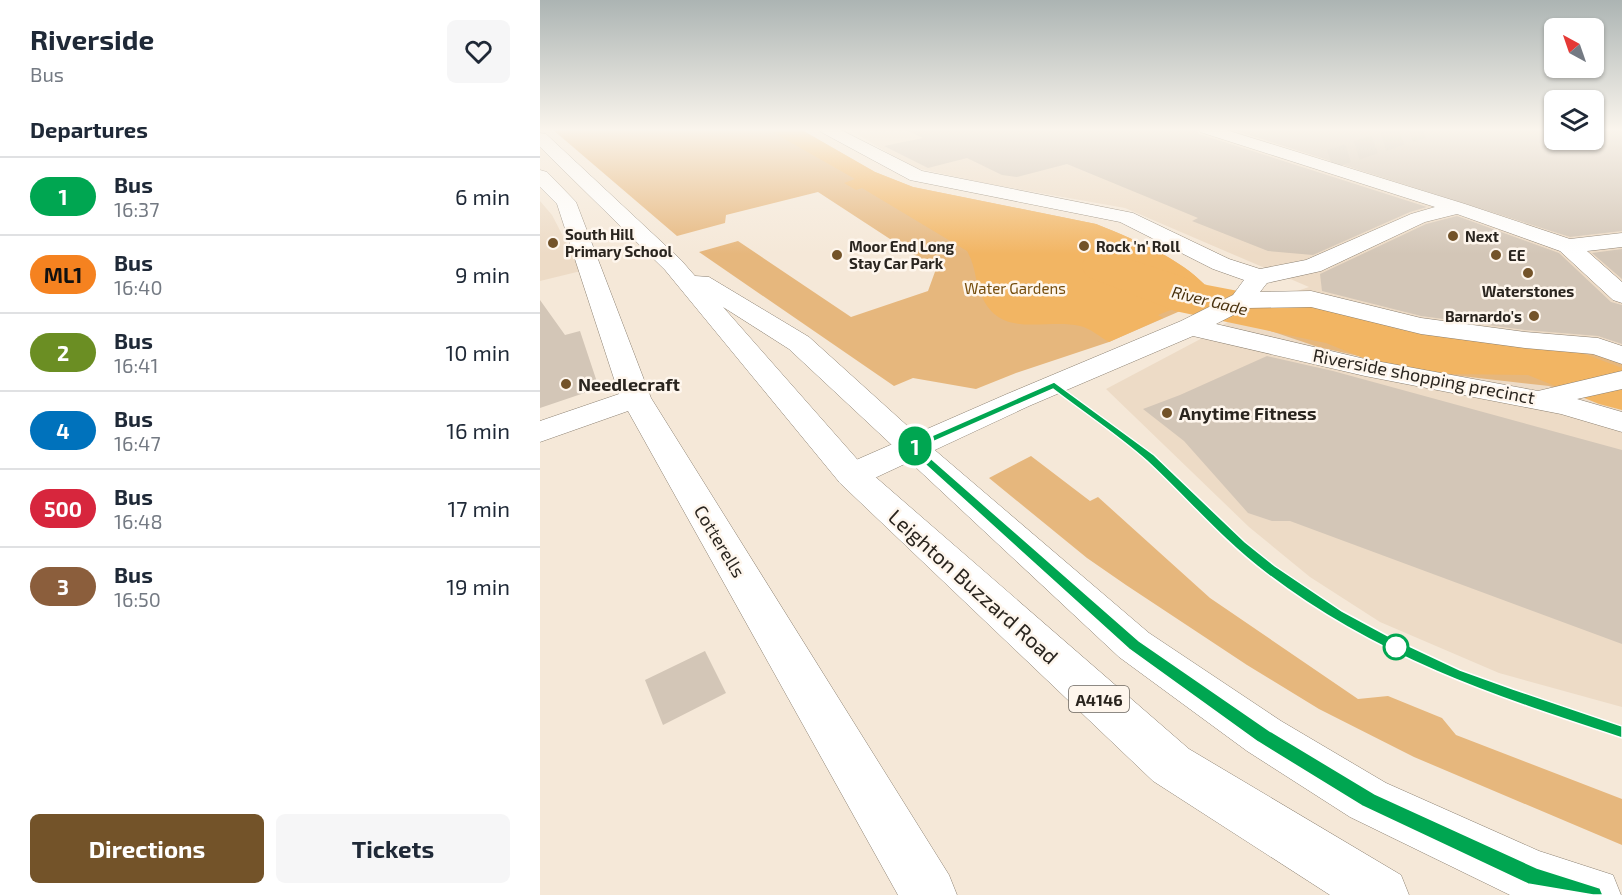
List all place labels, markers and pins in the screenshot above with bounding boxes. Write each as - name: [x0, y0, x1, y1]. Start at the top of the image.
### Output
- place label: South Hill Primary School: [565, 225, 673, 261]
- place label: Next: [1465, 227, 1499, 245]
- marker: Next: [1446, 229, 1460, 243]
- marker: South Hill Primary School: [546, 236, 560, 250]
- place label: Moor End Long Stay Car Park: [849, 237, 955, 273]
- place label: Rock 'n' Roll: [1096, 237, 1180, 255]
- marker: Rock 'n' Roll: [1077, 239, 1091, 253]
- place label: EE: [1508, 246, 1526, 264]
- marker: Moor End Long Stay Car Park: [830, 248, 844, 262]
- marker: EE: [1489, 248, 1503, 262]
- marker: Waterstones: [1521, 266, 1535, 280]
- place label: Waterstones: [1482, 282, 1574, 300]
- place label: Barnardo's: [1445, 307, 1522, 325]
- marker: Barnardo's: [1527, 309, 1541, 323]
- place label: Needlecraft: [578, 373, 680, 395]
- marker: Needlecraft: [559, 377, 573, 391]
- place label: Anytime Fitness: [1179, 402, 1316, 424]
- marker: Anytime Fitness: [1160, 406, 1174, 420]
- unlabelled marker: [1383, 634, 1409, 660]

